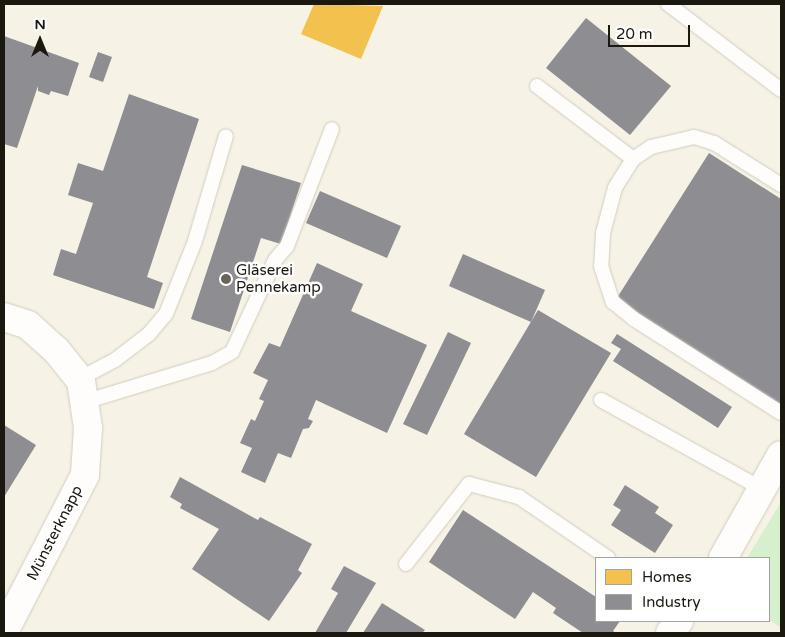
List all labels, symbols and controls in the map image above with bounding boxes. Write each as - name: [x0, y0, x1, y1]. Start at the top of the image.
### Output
- north arrow: [15, 15, 65, 65]
- scale bar: [610, 15, 692, 47]
- text: N: [34, 16, 46, 33]
- text: 20 m: [616, 25, 653, 43]
- place label: Gläserei Pennekamp: [236, 261, 321, 296]
- marker: Gläserei Pennekamp: [220, 273, 232, 285]
- street label: Münsterknapp: [23, 482, 87, 584]
- legend: [595, 557, 770, 622]
- text: Homes: [642, 568, 692, 586]
- text: Industry: [642, 593, 701, 611]

